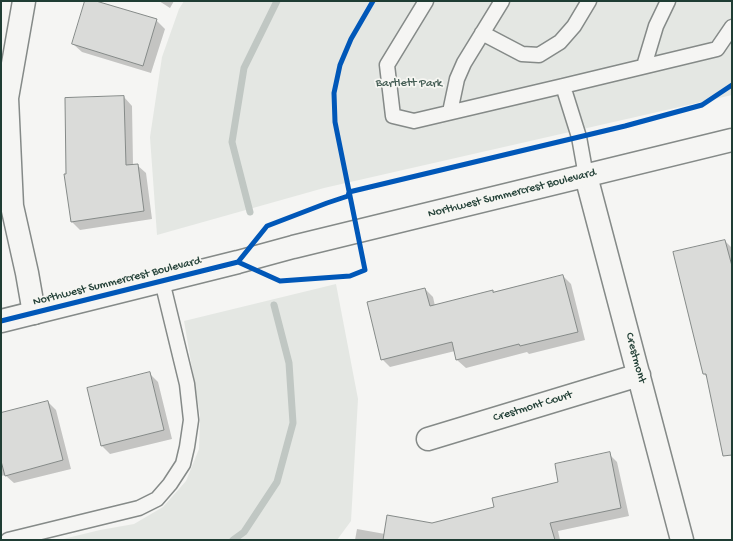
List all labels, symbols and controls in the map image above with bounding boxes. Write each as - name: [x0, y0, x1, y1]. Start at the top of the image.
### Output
- park label: Bartlett Park: [376, 77, 442, 91]
- street label: Northwest Summercrest Boulevard: [426, 166, 598, 222]
- street label: Northwest Summercrest Boulevard: [31, 254, 203, 310]
- street label: Crestmont: [621, 331, 649, 385]
- street label: Crestmont Court: [492, 388, 574, 426]

